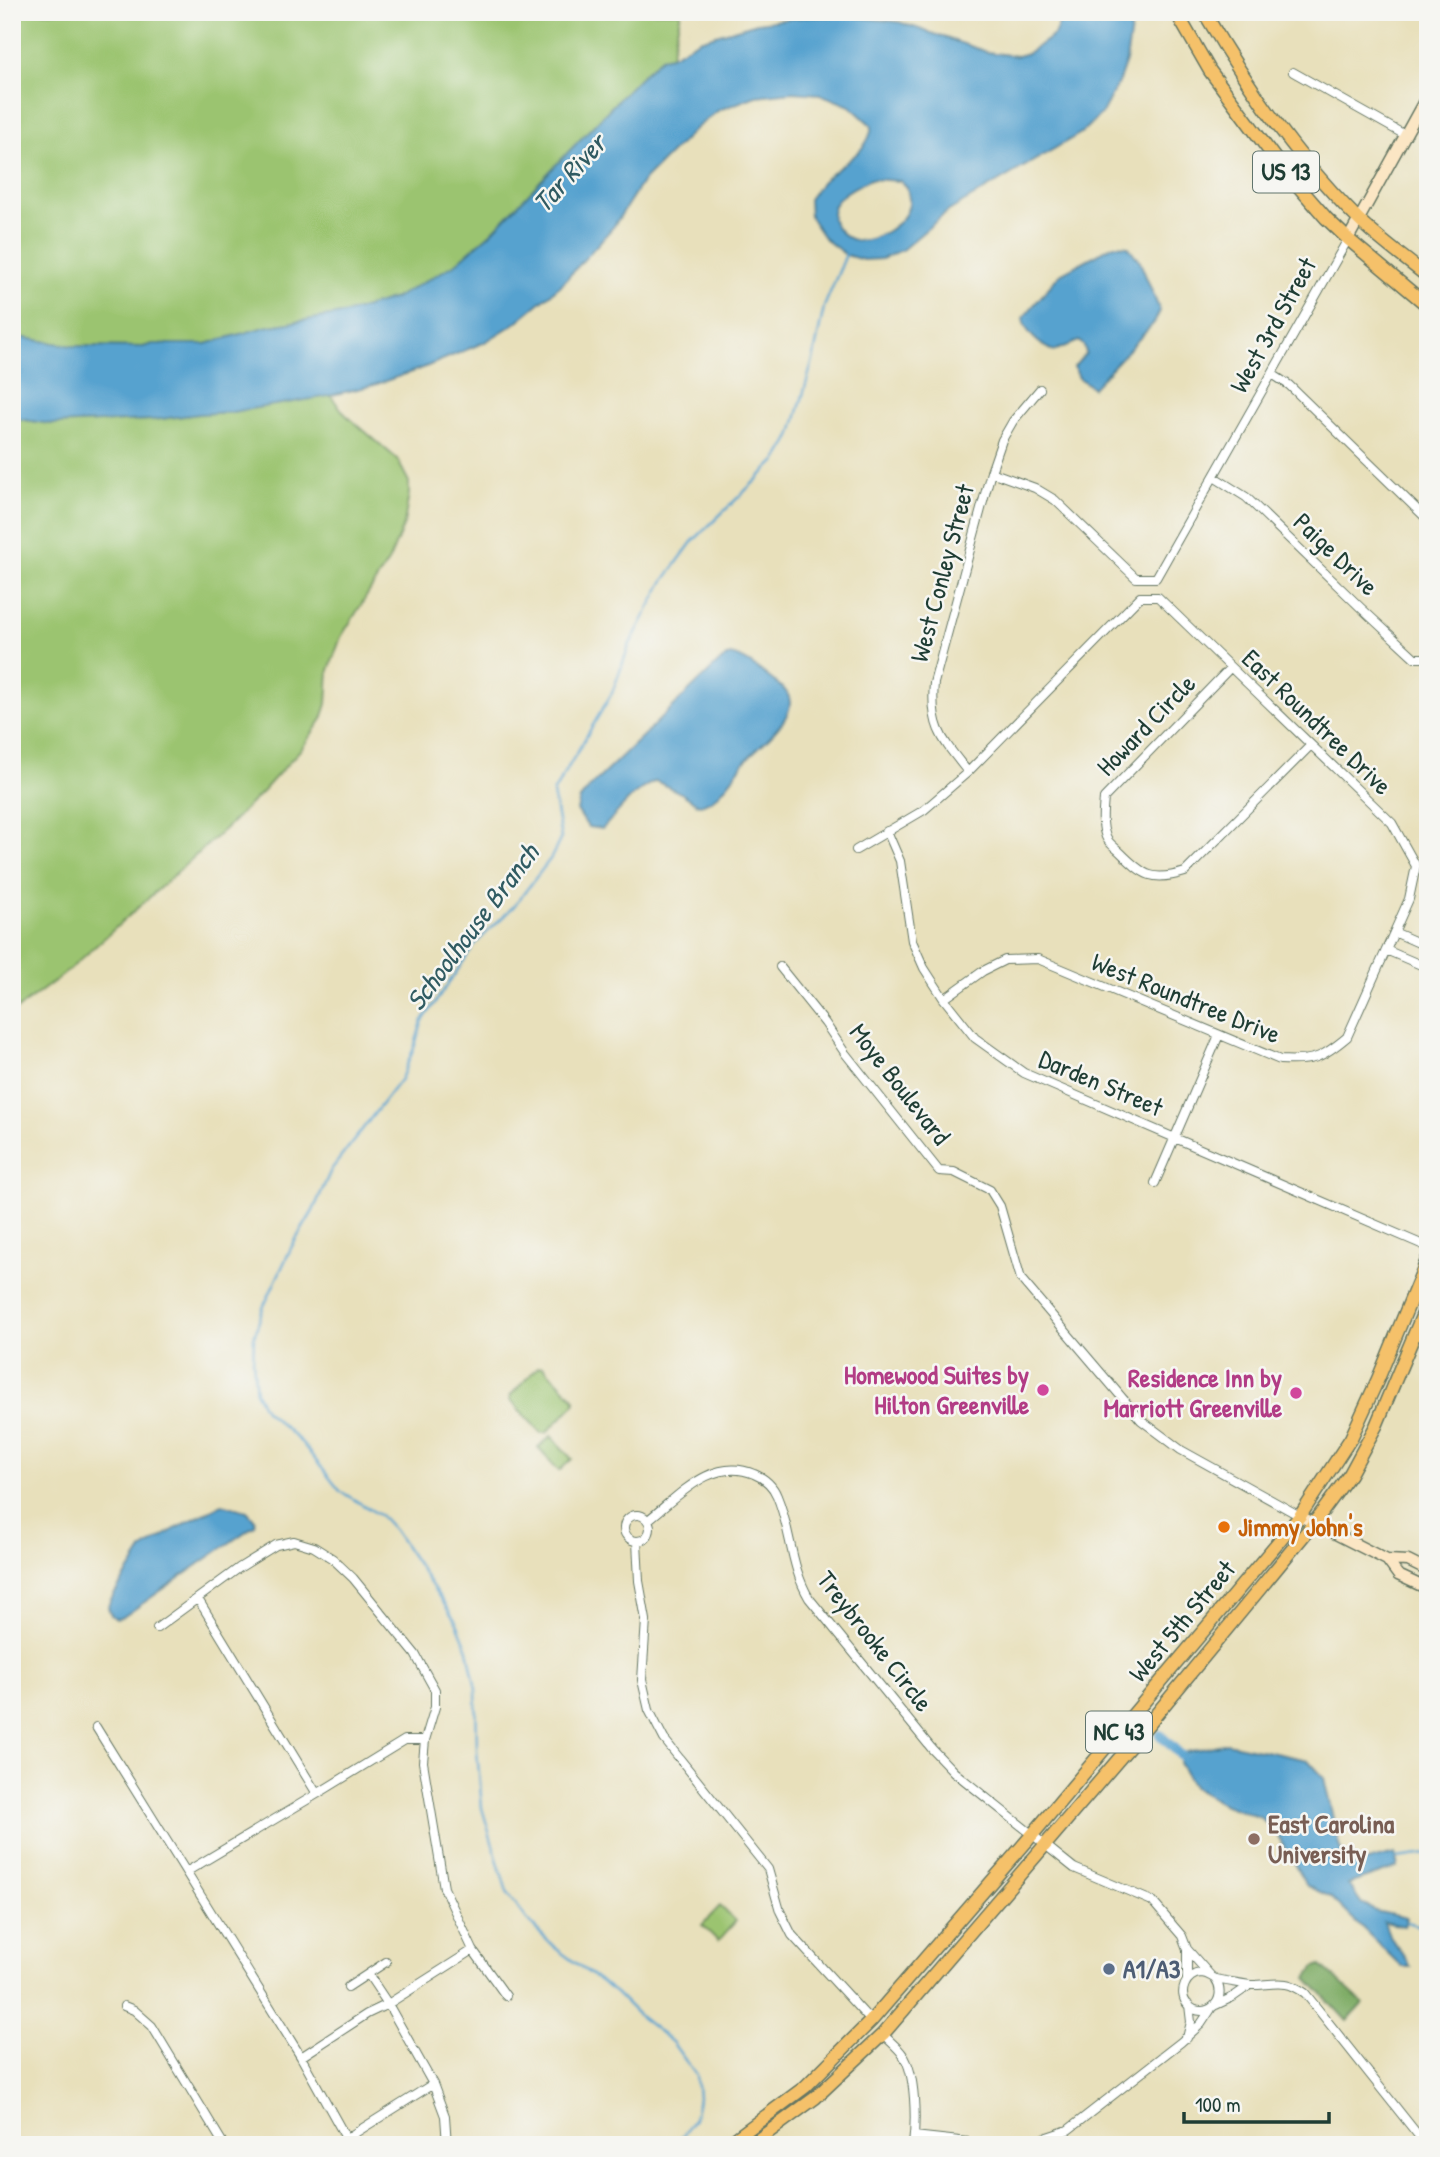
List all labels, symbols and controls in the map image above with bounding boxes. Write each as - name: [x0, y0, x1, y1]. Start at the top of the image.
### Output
- water label: Tar River: [524, 123, 617, 220]
- road number: US 13: [1253, 152, 1319, 192]
- street label: West 3rd Street: [1221, 250, 1325, 399]
- street label: West Conley Street: [901, 479, 982, 666]
- street label: Paige Drive: [1286, 504, 1386, 603]
- street label: East Roundtree Drive: [1235, 641, 1400, 802]
- street label: Howard Circle: [1088, 666, 1203, 783]
- water label: Schoolhouse Branch: [397, 834, 548, 1018]
- street label: West Roundtree Drive: [1087, 944, 1286, 1051]
- street label: Moye Boulevard: [842, 1016, 959, 1152]
- street label: Darden Street: [1034, 1041, 1169, 1125]
- place label: Homewood Suites by Hilton Greenville: [844, 1357, 1030, 1422]
- place label: Residence Inn by Marriott Greenville: [1103, 1360, 1283, 1425]
- marker: Homewood Suites by Hilton Greenville: [1035, 1382, 1051, 1398]
- marker: Residence Inn by Marriott Greenville: [1288, 1385, 1304, 1401]
- place label: Jimmy John's: [1238, 1509, 1363, 1545]
- marker: Jimmy John's: [1216, 1519, 1232, 1535]
- street label: West 5th Street: [1120, 1552, 1243, 1689]
- street label: Treybrooke Circle: [809, 1563, 941, 1718]
- road number: NC 43: [1086, 1712, 1152, 1752]
- place label: East Carolina University: [1268, 1806, 1395, 1872]
- marker: East Carolina University: [1246, 1831, 1262, 1847]
- place label: A1/A3: [1123, 1951, 1181, 1986]
- marker: A1/A3: [1101, 1961, 1117, 1977]
- scale bar: [1184, 2080, 1330, 2124]
- text: 100 m: [1195, 2090, 1241, 2119]

